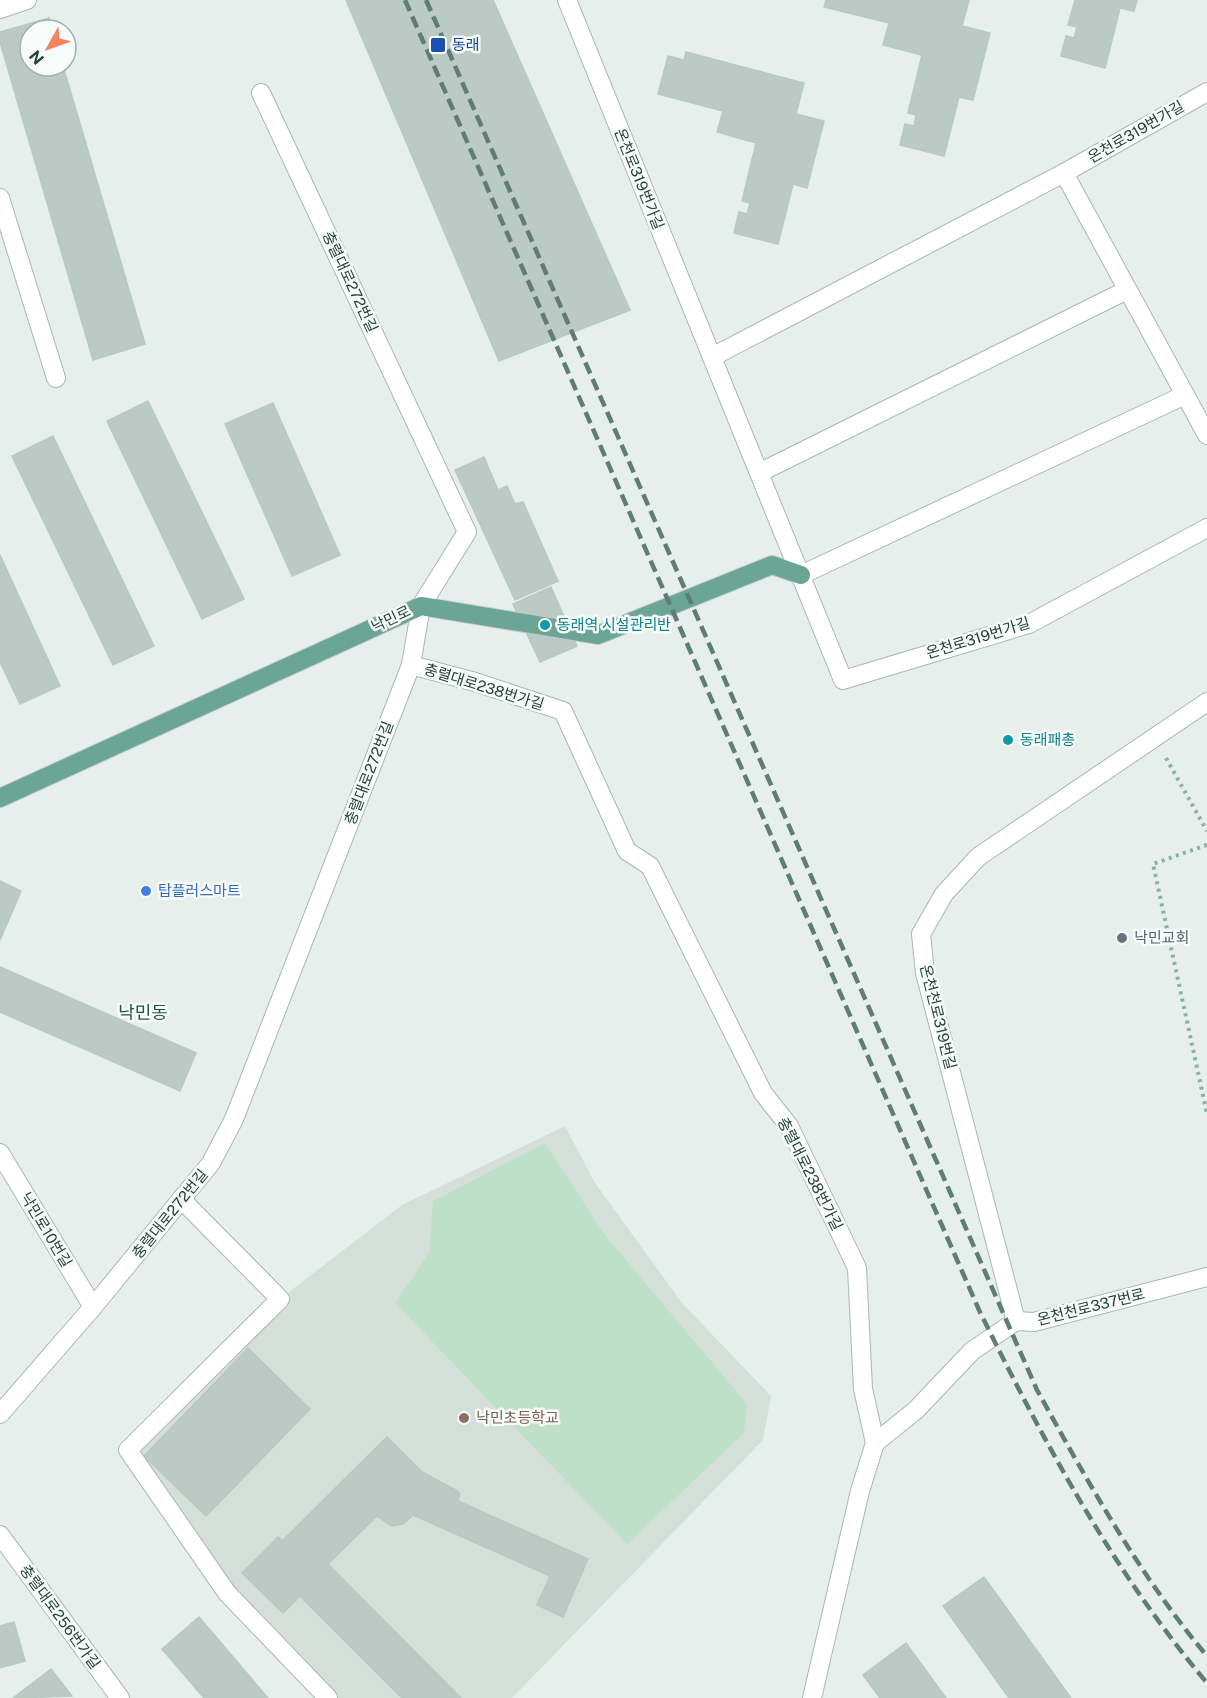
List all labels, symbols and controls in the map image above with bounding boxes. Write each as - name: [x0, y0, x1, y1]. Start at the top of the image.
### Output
- north arrow: [18, 18, 78, 78]
- marker: 동래: [429, 36, 447, 54]
- place label: 동래: [452, 36, 480, 53]
- text: N: [26, 46, 48, 68]
- street label: 온천로319번가길: [1085, 97, 1187, 166]
- street label: 온천로319번가길: [611, 126, 668, 232]
- street label: 충렬대로272번길: [320, 228, 381, 335]
- street label: 낙민로: [368, 602, 413, 635]
- street label: 온천로319번가길: [924, 614, 1032, 661]
- place label: 동래역 시설관리반: [557, 616, 671, 633]
- marker: 동래역 시설관리반: [538, 618, 552, 632]
- street label: 충렬대로238번가길: [422, 660, 546, 713]
- street label: 충렬대로272번길: [341, 719, 396, 827]
- place label: 동래패총: [1020, 731, 1075, 748]
- marker: 동래패총: [1001, 733, 1015, 747]
- place label: 탑플러스마트: [158, 882, 241, 899]
- marker: 탑플러스마트: [139, 884, 153, 898]
- place label: 낙민교회: [1134, 929, 1189, 946]
- marker: 낙민교회: [1115, 931, 1129, 945]
- street label: 온천천로319번길: [917, 963, 960, 1071]
- district label: 낙민동: [118, 1002, 168, 1023]
- street label: 충렬대로238번가길: [775, 1114, 846, 1233]
- street label: 충렬대로272번길: [128, 1166, 211, 1262]
- street label: 낙민로10번길: [17, 1189, 75, 1270]
- street label: 온천천로337번로: [1035, 1285, 1146, 1328]
- place label: 낙민초등학교: [476, 1409, 559, 1426]
- marker: 낙민초등학교: [457, 1411, 471, 1425]
- street label: 충렬대로256번가길: [17, 1561, 104, 1672]

